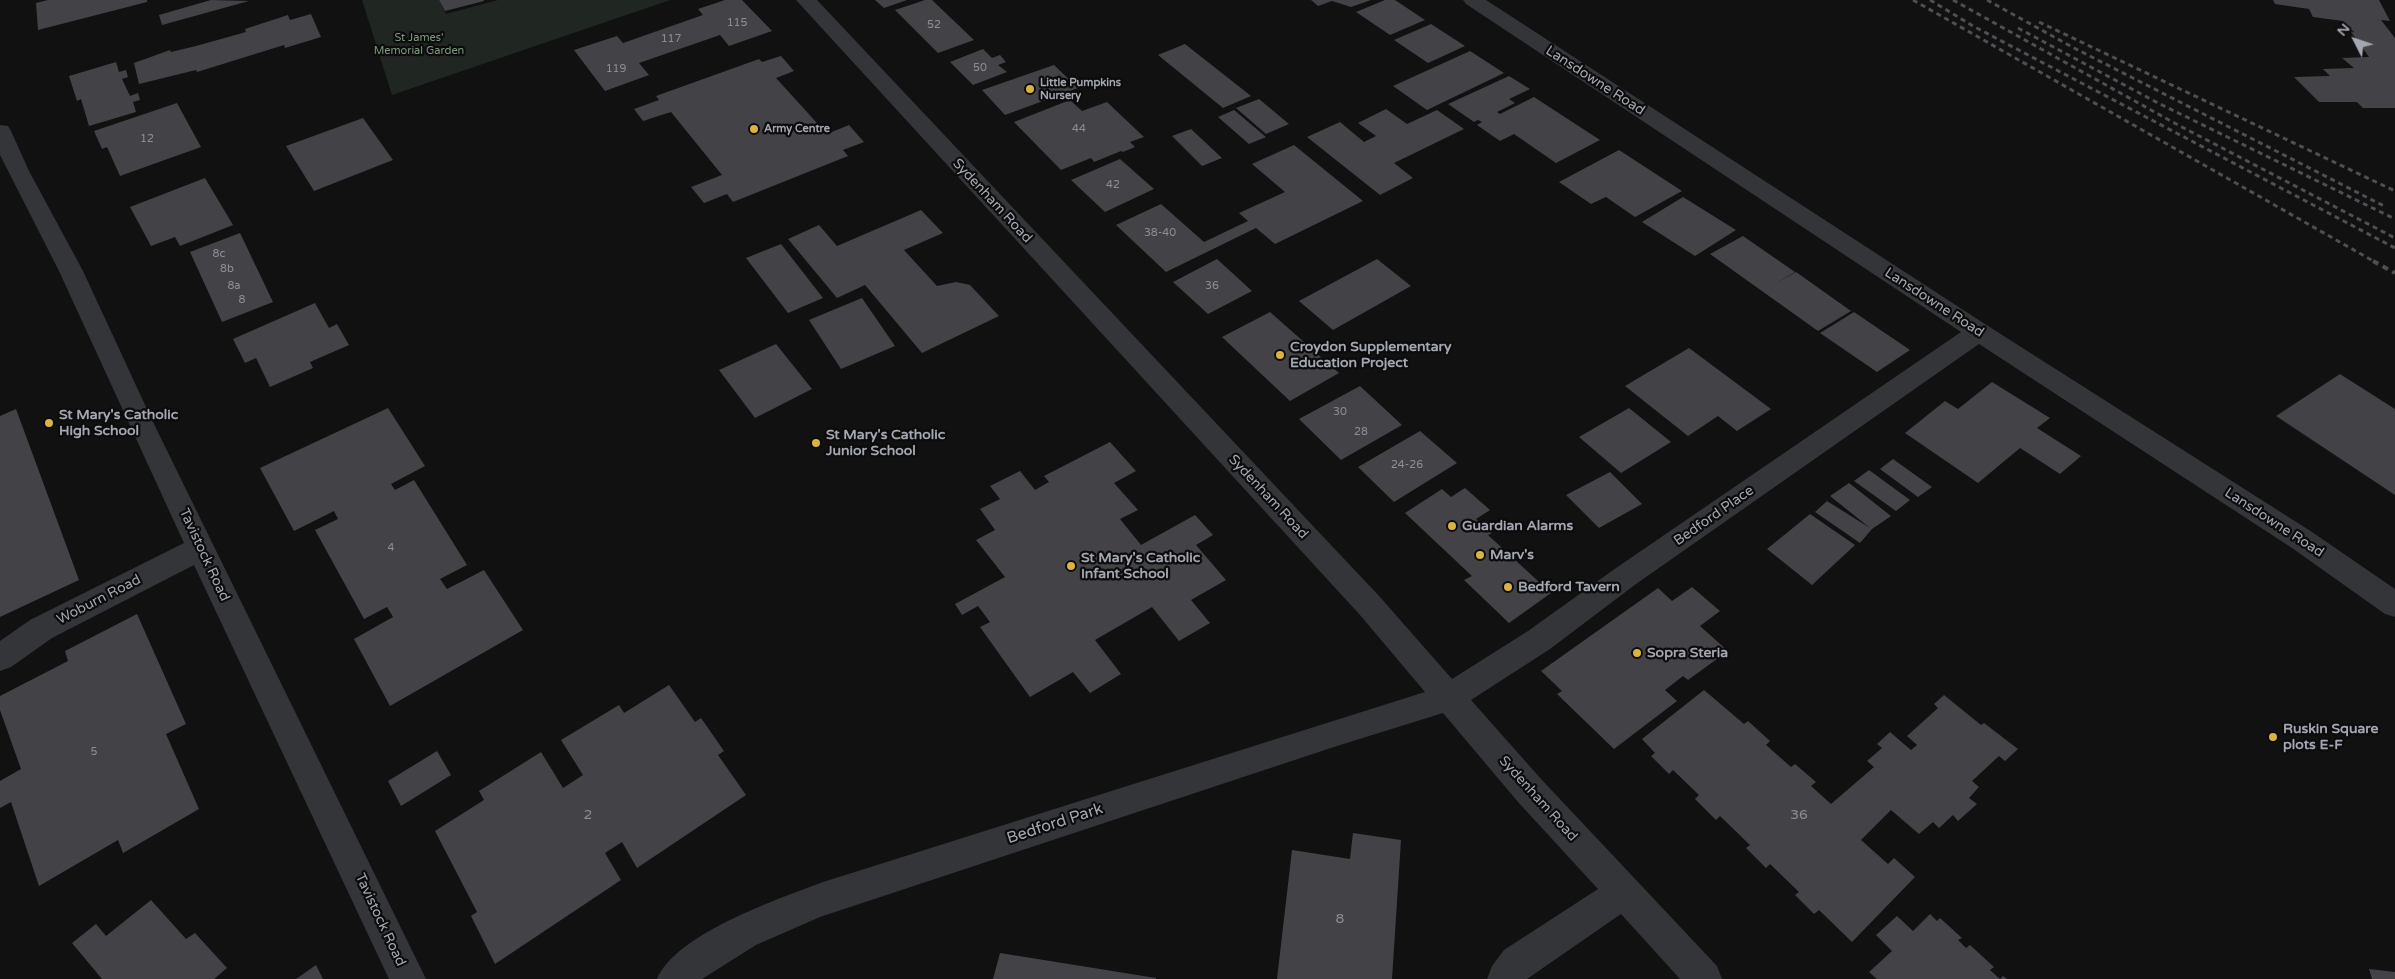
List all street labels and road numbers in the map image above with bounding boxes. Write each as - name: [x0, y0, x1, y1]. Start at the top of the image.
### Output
- street label: Lansdowne Road: [1542, 43, 1648, 119]
- street label: Sydenham Road: [949, 155, 1035, 247]
- street label: Lansdowne Road: [1881, 265, 1987, 341]
- street label: Sydenham Road: [1225, 451, 1311, 543]
- street label: Bedford Place: [1671, 482, 1757, 550]
- street label: Lansdowne Road: [2221, 485, 2327, 561]
- street label: Tavistock Road: [175, 506, 233, 604]
- street label: Woburn Road: [54, 572, 144, 628]
- street label: Sydenham Road: [1495, 753, 1581, 845]
- street label: Bedford Park: [1005, 799, 1105, 849]
- street label: Tavistock Road: [351, 871, 409, 969]

